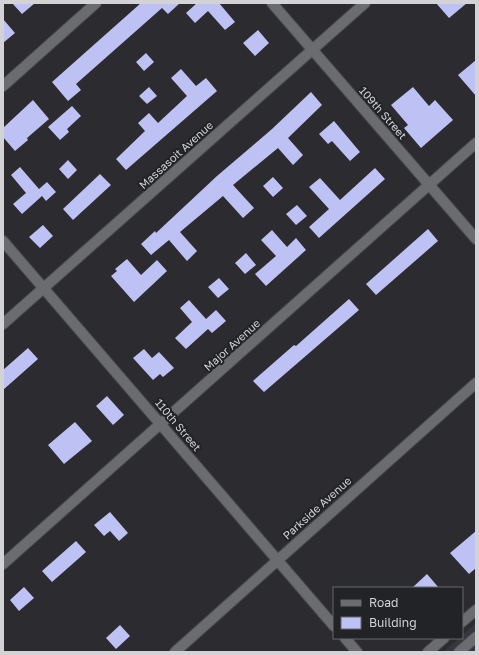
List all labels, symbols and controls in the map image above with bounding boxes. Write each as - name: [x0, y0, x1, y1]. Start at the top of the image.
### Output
- street label: 109th Street: [357, 84, 410, 142]
- street label: Massasoit Avenue: [136, 118, 215, 191]
- street label: Major Avenue: [201, 316, 262, 373]
- street label: 110th Street: [153, 396, 204, 453]
- street label: Parkside Avenue: [280, 474, 353, 542]
- legend: [333, 587, 463, 639]
- text: Road: [369, 595, 398, 610]
- text: Building: [369, 615, 417, 630]

